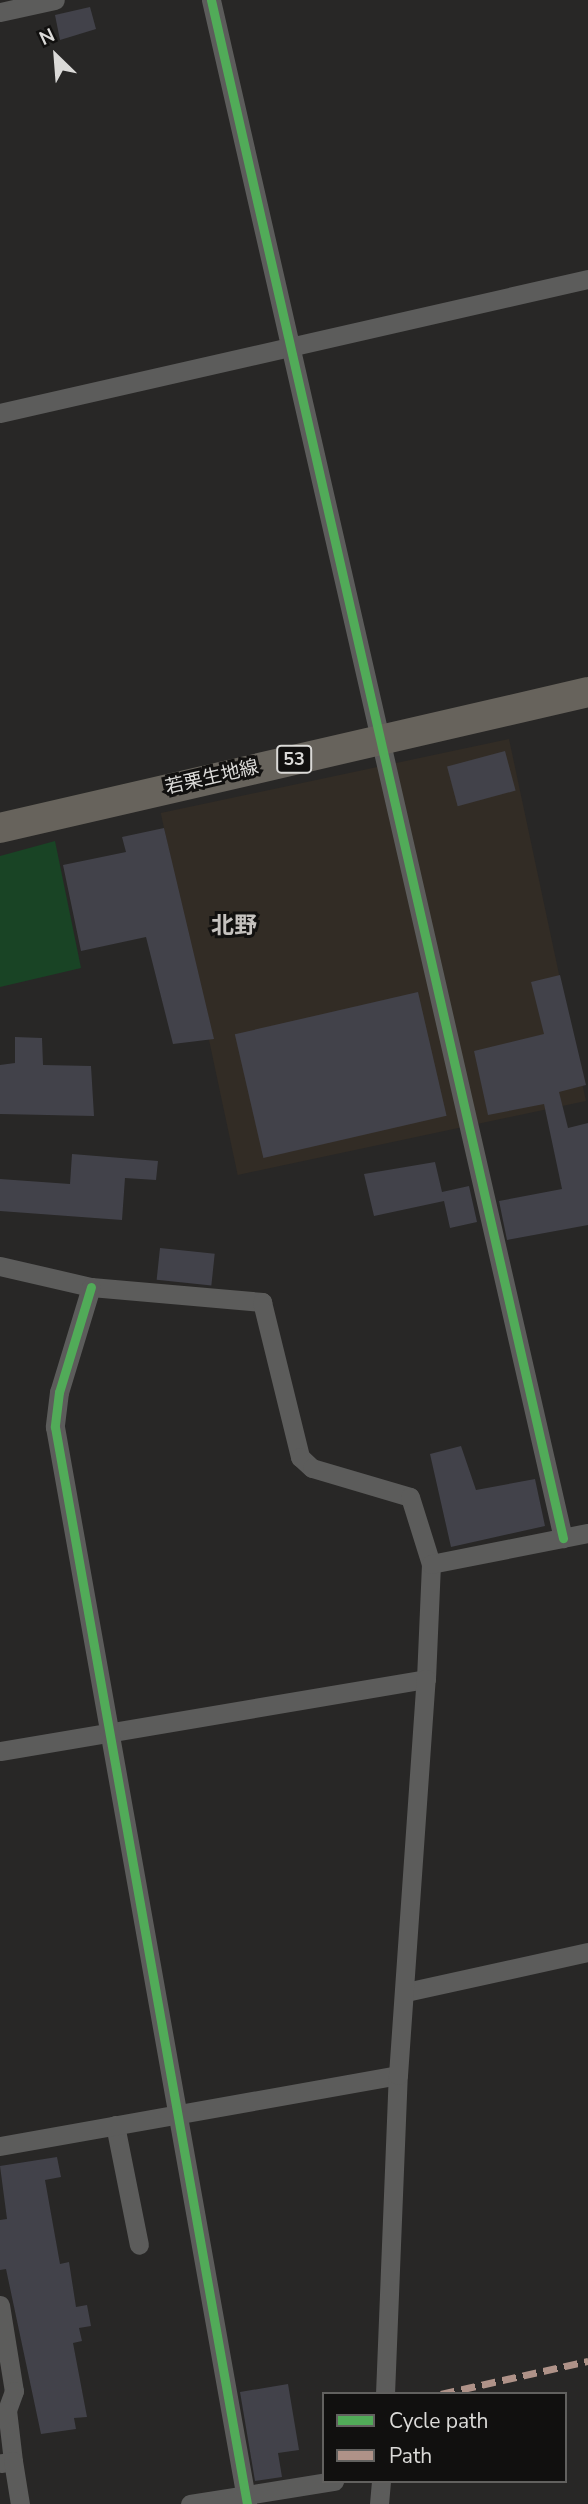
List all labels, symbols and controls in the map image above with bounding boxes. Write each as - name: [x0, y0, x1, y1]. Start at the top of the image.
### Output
- north arrow: [21, 21, 91, 91]
- text: N: [35, 22, 59, 52]
- road number: 53: [275, 744, 313, 774]
- street label: 若栗生地線: [163, 756, 261, 800]
- district label: 北野: [211, 912, 257, 940]
- legend: [322, 2392, 567, 2483]
- text: Cycle path: [389, 2407, 488, 2435]
- text: Path: [389, 2442, 432, 2470]

